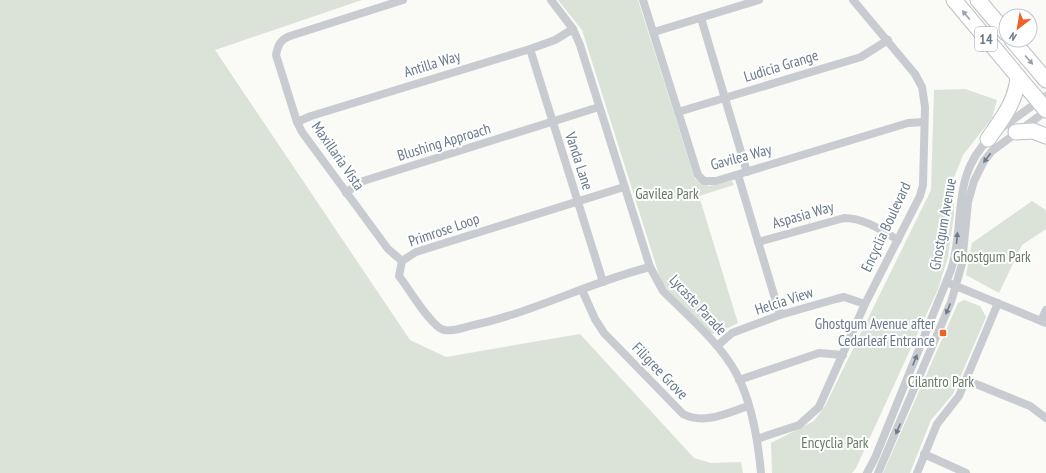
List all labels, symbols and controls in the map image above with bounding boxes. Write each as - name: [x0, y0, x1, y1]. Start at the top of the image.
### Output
- north arrow: [998, 8, 1038, 48]
- one-way arrow: [962, 10, 971, 21]
- road number: 14: [975, 27, 997, 51]
- text: N: [1007, 29, 1019, 44]
- street label: Ludicia Grange: [741, 45, 820, 86]
- street label: Antilla Way: [401, 46, 463, 81]
- one-way arrow: [1024, 55, 1034, 65]
- street label: Maxillaria Vista: [308, 118, 369, 194]
- street label: Blushing Approach: [395, 118, 493, 165]
- street label: Vanda Lane: [561, 129, 598, 192]
- street label: Gavilea Way: [708, 139, 774, 174]
- one-way arrow: [983, 152, 991, 163]
- street label: Ghostgum Avenue: [925, 176, 960, 271]
- street label: Encyclia Boulevard: [856, 179, 915, 275]
- park label: Gavilea Park: [635, 184, 699, 203]
- street label: Aspasia Way: [770, 197, 836, 232]
- street label: Primrose Loop: [406, 209, 482, 250]
- one-way arrow: [954, 232, 961, 244]
- park label: Ghostgum Park: [953, 247, 1031, 266]
- street label: Lycaste Parade: [666, 271, 731, 339]
- street label: Helcia View: [752, 282, 816, 319]
- one-way arrow: [945, 303, 951, 315]
- place label: Ghostgum Avenue after Cedarleaf Entrance: [815, 314, 936, 350]
- marker: Ghostgum Avenue after Cedarleaf Entrance: [938, 328, 948, 338]
- street label: Filigree Grove: [628, 338, 692, 403]
- one-way arrow: [912, 355, 918, 366]
- park label: Cilantro Park: [908, 372, 974, 391]
- one-way arrow: [894, 423, 900, 435]
- park label: Encyclia Park: [801, 433, 869, 452]

